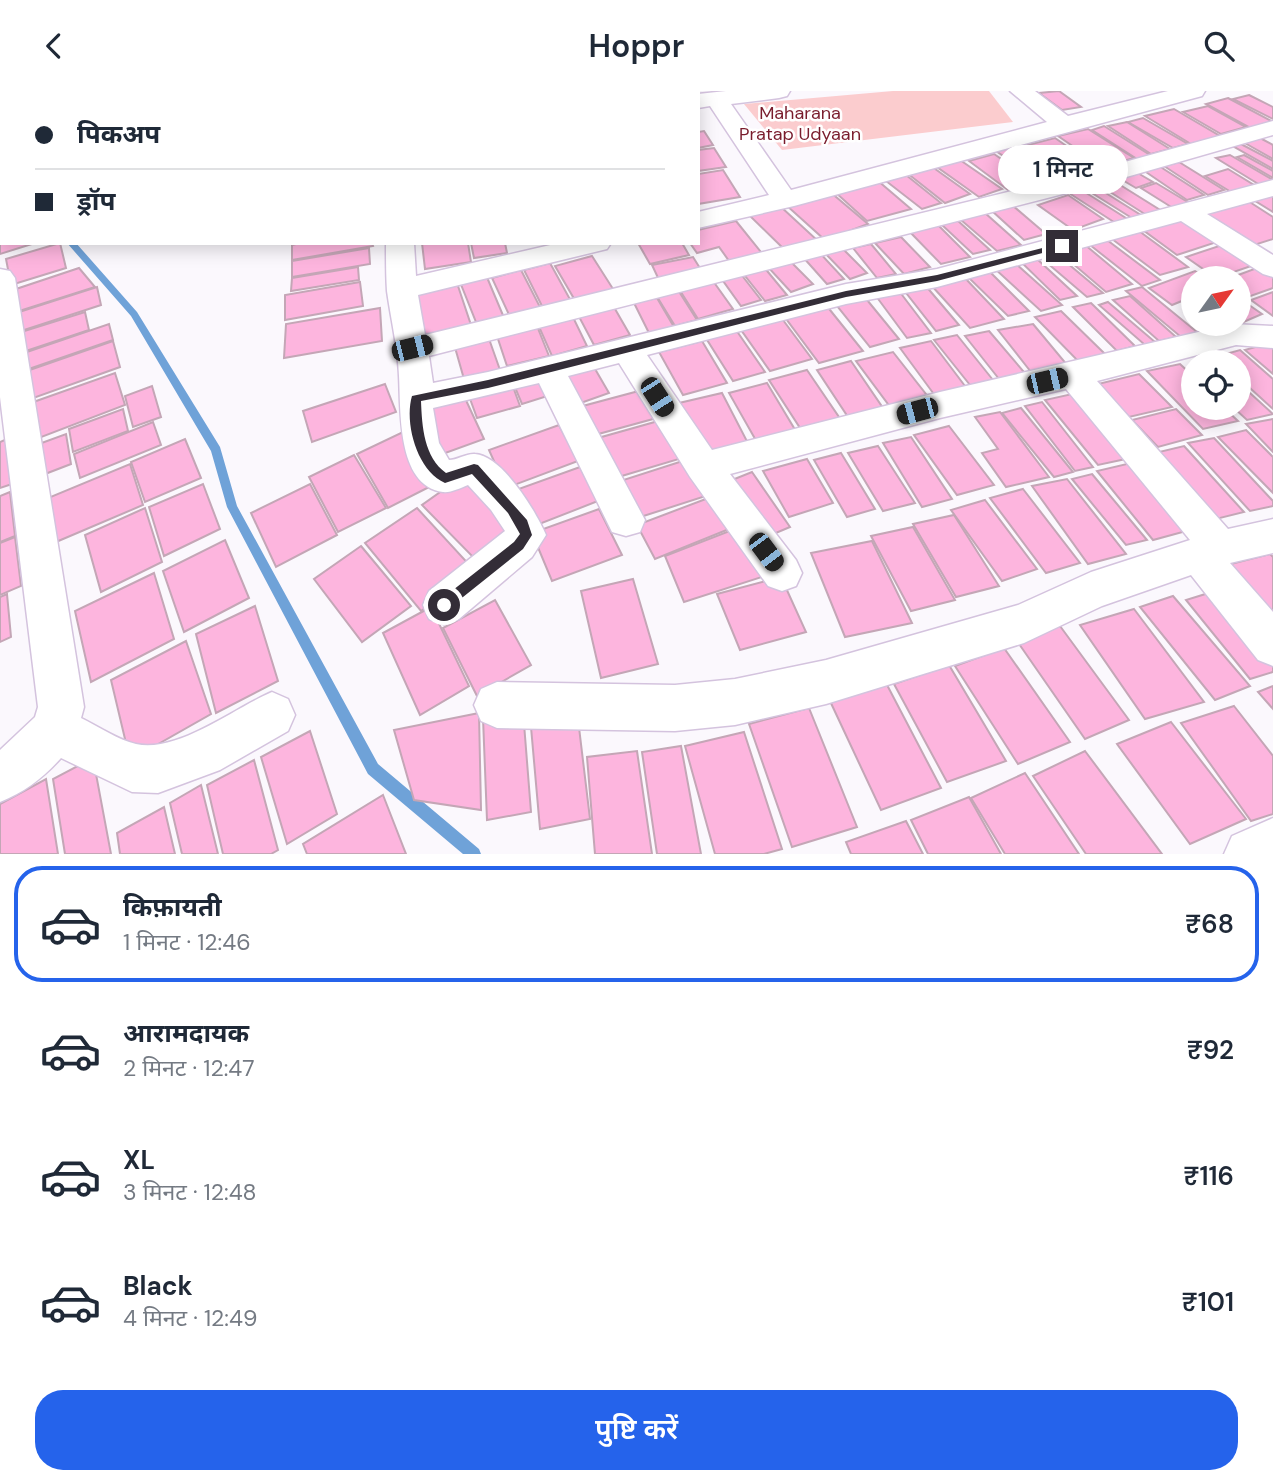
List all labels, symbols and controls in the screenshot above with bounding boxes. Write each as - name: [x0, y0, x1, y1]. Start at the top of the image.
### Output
- text: Hoppr: [589, 25, 684, 67]
- icon: back: [35, 27, 73, 65]
- icon: search: [1200, 27, 1238, 65]
- park label: Maharana Pratap Udyaan: [739, 101, 861, 146]
- text: पिकअप: [77, 117, 160, 151]
- callout: 1 मिनट: [997, 145, 1127, 193]
- text: 1 मिनट: [1033, 154, 1093, 184]
- text: ड्रॉप: [77, 184, 115, 218]
- route end: [1046, 230, 1078, 262]
- north arrow: [1181, 266, 1251, 336]
- map controls: [1181, 266, 1251, 420]
- car: [390, 333, 435, 363]
- button: locate: [1181, 350, 1251, 420]
- car: [1025, 366, 1070, 396]
- car: [637, 374, 678, 420]
- car: [894, 395, 941, 427]
- car: [745, 529, 788, 575]
- route start: [428, 589, 460, 621]
- text: किफ़ायती: [123, 890, 222, 924]
- icon: car: [39, 893, 102, 956]
- text: ₹68: [1185, 907, 1234, 941]
- text: 1 मिनट · 12:46: [123, 927, 251, 957]
- text: आरामदायक: [123, 1016, 249, 1050]
- icon: car: [39, 1019, 102, 1082]
- text: ₹92: [1187, 1033, 1234, 1067]
- text: 2 मिनट · 12:47: [123, 1053, 255, 1083]
- text: XL: [123, 1143, 155, 1177]
- icon: car: [39, 1145, 102, 1208]
- text: ₹116: [1183, 1159, 1234, 1193]
- text: 3 मिनट · 12:48: [123, 1177, 257, 1207]
- text: Black: [123, 1269, 193, 1303]
- icon: car: [39, 1271, 102, 1334]
- text: ₹101: [1182, 1285, 1234, 1319]
- text: 4 मिनट · 12:49: [123, 1303, 257, 1333]
- button: पुष्टि करें: [35, 1390, 1238, 1470]

